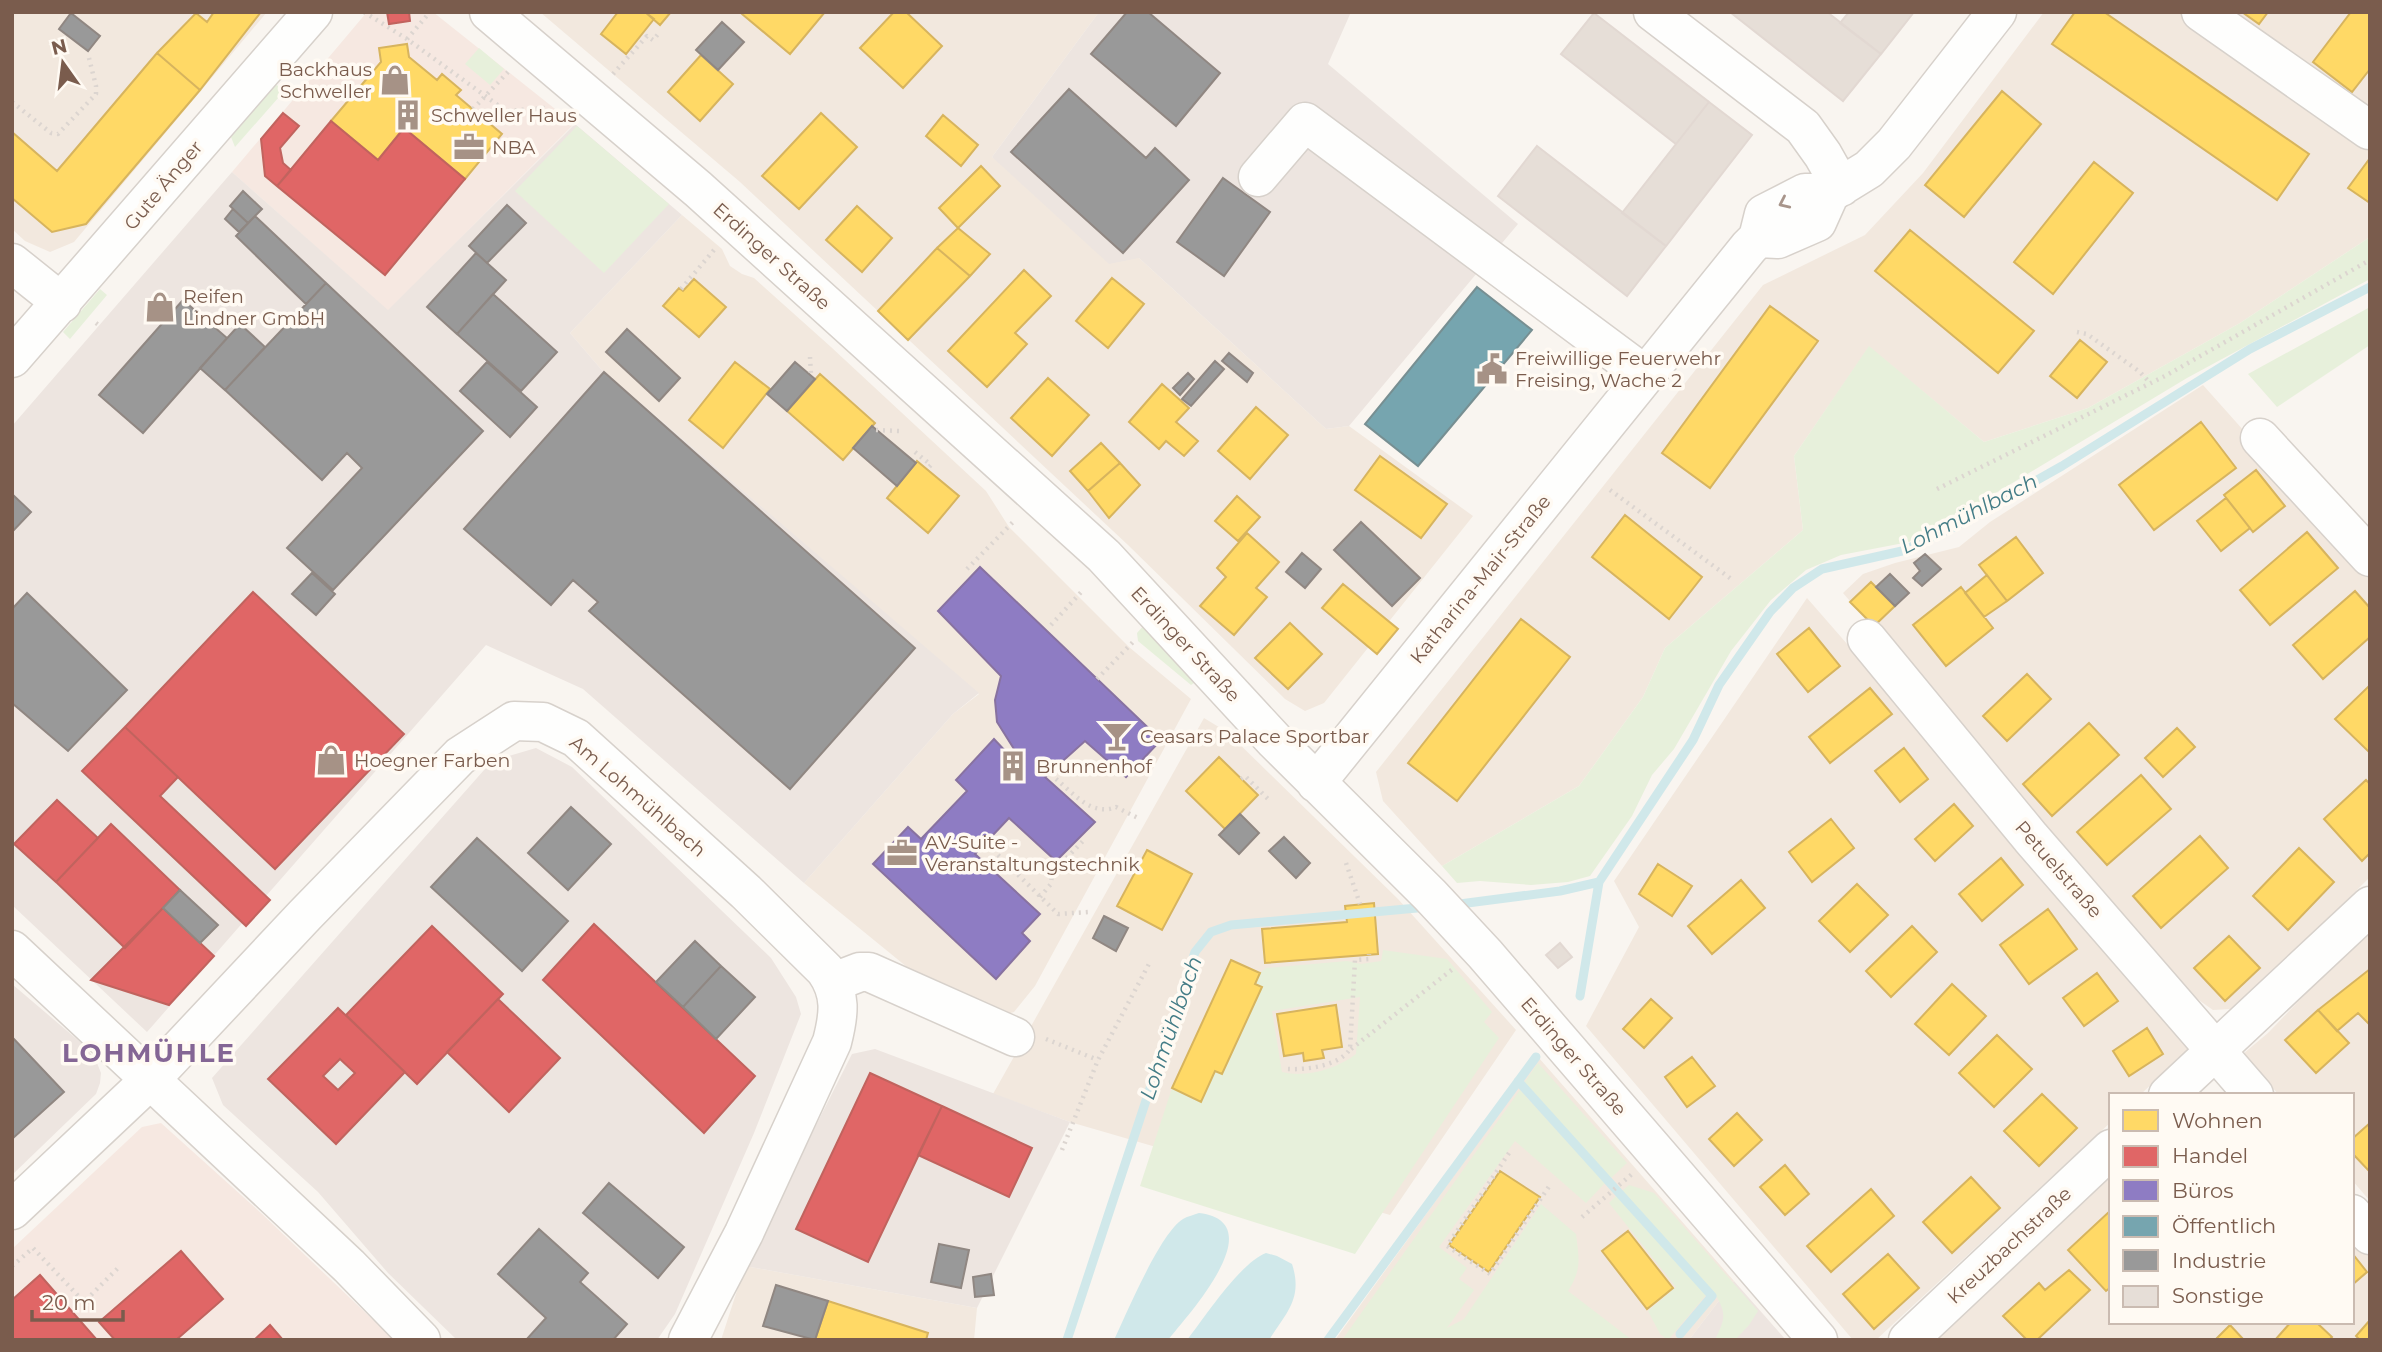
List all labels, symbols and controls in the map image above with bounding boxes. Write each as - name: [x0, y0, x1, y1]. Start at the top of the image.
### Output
- north arrow: [28, 28, 98, 98]
- text: N: [49, 34, 69, 60]
- place label: Backhaus Schweller: [278, 58, 372, 103]
- shop icon: Backhaus Schweller: [378, 63, 412, 97]
- building icon: Schweller Haus: [391, 98, 425, 132]
- place label: Schweller Haus: [431, 104, 577, 127]
- office icon: NBA: [452, 130, 486, 164]
- street label: Gute Änger: [119, 136, 207, 235]
- place label: NBA: [492, 136, 536, 159]
- one-way arrow: [1779, 194, 1791, 208]
- street label: Erdinger Straße: [708, 198, 835, 315]
- place label: Reifen Lindner GmbH: [183, 285, 325, 330]
- shop icon: Reifen Lindner GmbH: [143, 290, 177, 324]
- place label: Freiwillige Feuerwehr Freising, Wache 2: [1515, 347, 1721, 392]
- public building icon: Freiwillige Feuerwehr Freising, Wache 2: [1475, 352, 1509, 386]
- water label: Lohmühlbach: [1896, 468, 2041, 559]
- street label: Katharina-Mair-Straße: [1405, 490, 1556, 668]
- street label: Erdinger Straße: [1126, 582, 1245, 707]
- bar icon: Ceasars Palace Sportbar: [1100, 719, 1134, 753]
- place label: Ceasars Palace Sportbar: [1140, 725, 1369, 748]
- street label: Am Lohmühlbach: [565, 731, 710, 862]
- shop icon: Hoegner Farben: [314, 743, 348, 777]
- place label: Hoegner Farben: [354, 749, 510, 772]
- building icon: Brunnenhof: [996, 749, 1030, 783]
- place label: Brunnenhof: [1036, 755, 1153, 778]
- street label: Petuelstraße: [2010, 816, 2107, 923]
- place label: AV-Suite - Veranstaltungstechnik: [925, 831, 1140, 876]
- office icon: AV-Suite - Veranstaltungstechnik: [885, 836, 919, 870]
- water label: Lohmühlbach: [1134, 953, 1207, 1103]
- street label: Erdinger Straße: [1516, 992, 1631, 1120]
- district label: LOHMÜHLE: [62, 1037, 236, 1069]
- legend: [2109, 1093, 2354, 1324]
- text: Wohnen: [2172, 1108, 2263, 1133]
- text: Handel: [2172, 1143, 2248, 1168]
- text: Büros: [2172, 1178, 2234, 1203]
- street label: Kreuzbachstraße: [1943, 1182, 2076, 1309]
- text: Öffentlich: [2172, 1213, 2276, 1238]
- text: Industrie: [2172, 1248, 2266, 1273]
- scale bar: [32, 1278, 122, 1322]
- text: Sonstige: [2172, 1283, 2264, 1308]
- text: 20 m: [42, 1290, 96, 1315]

